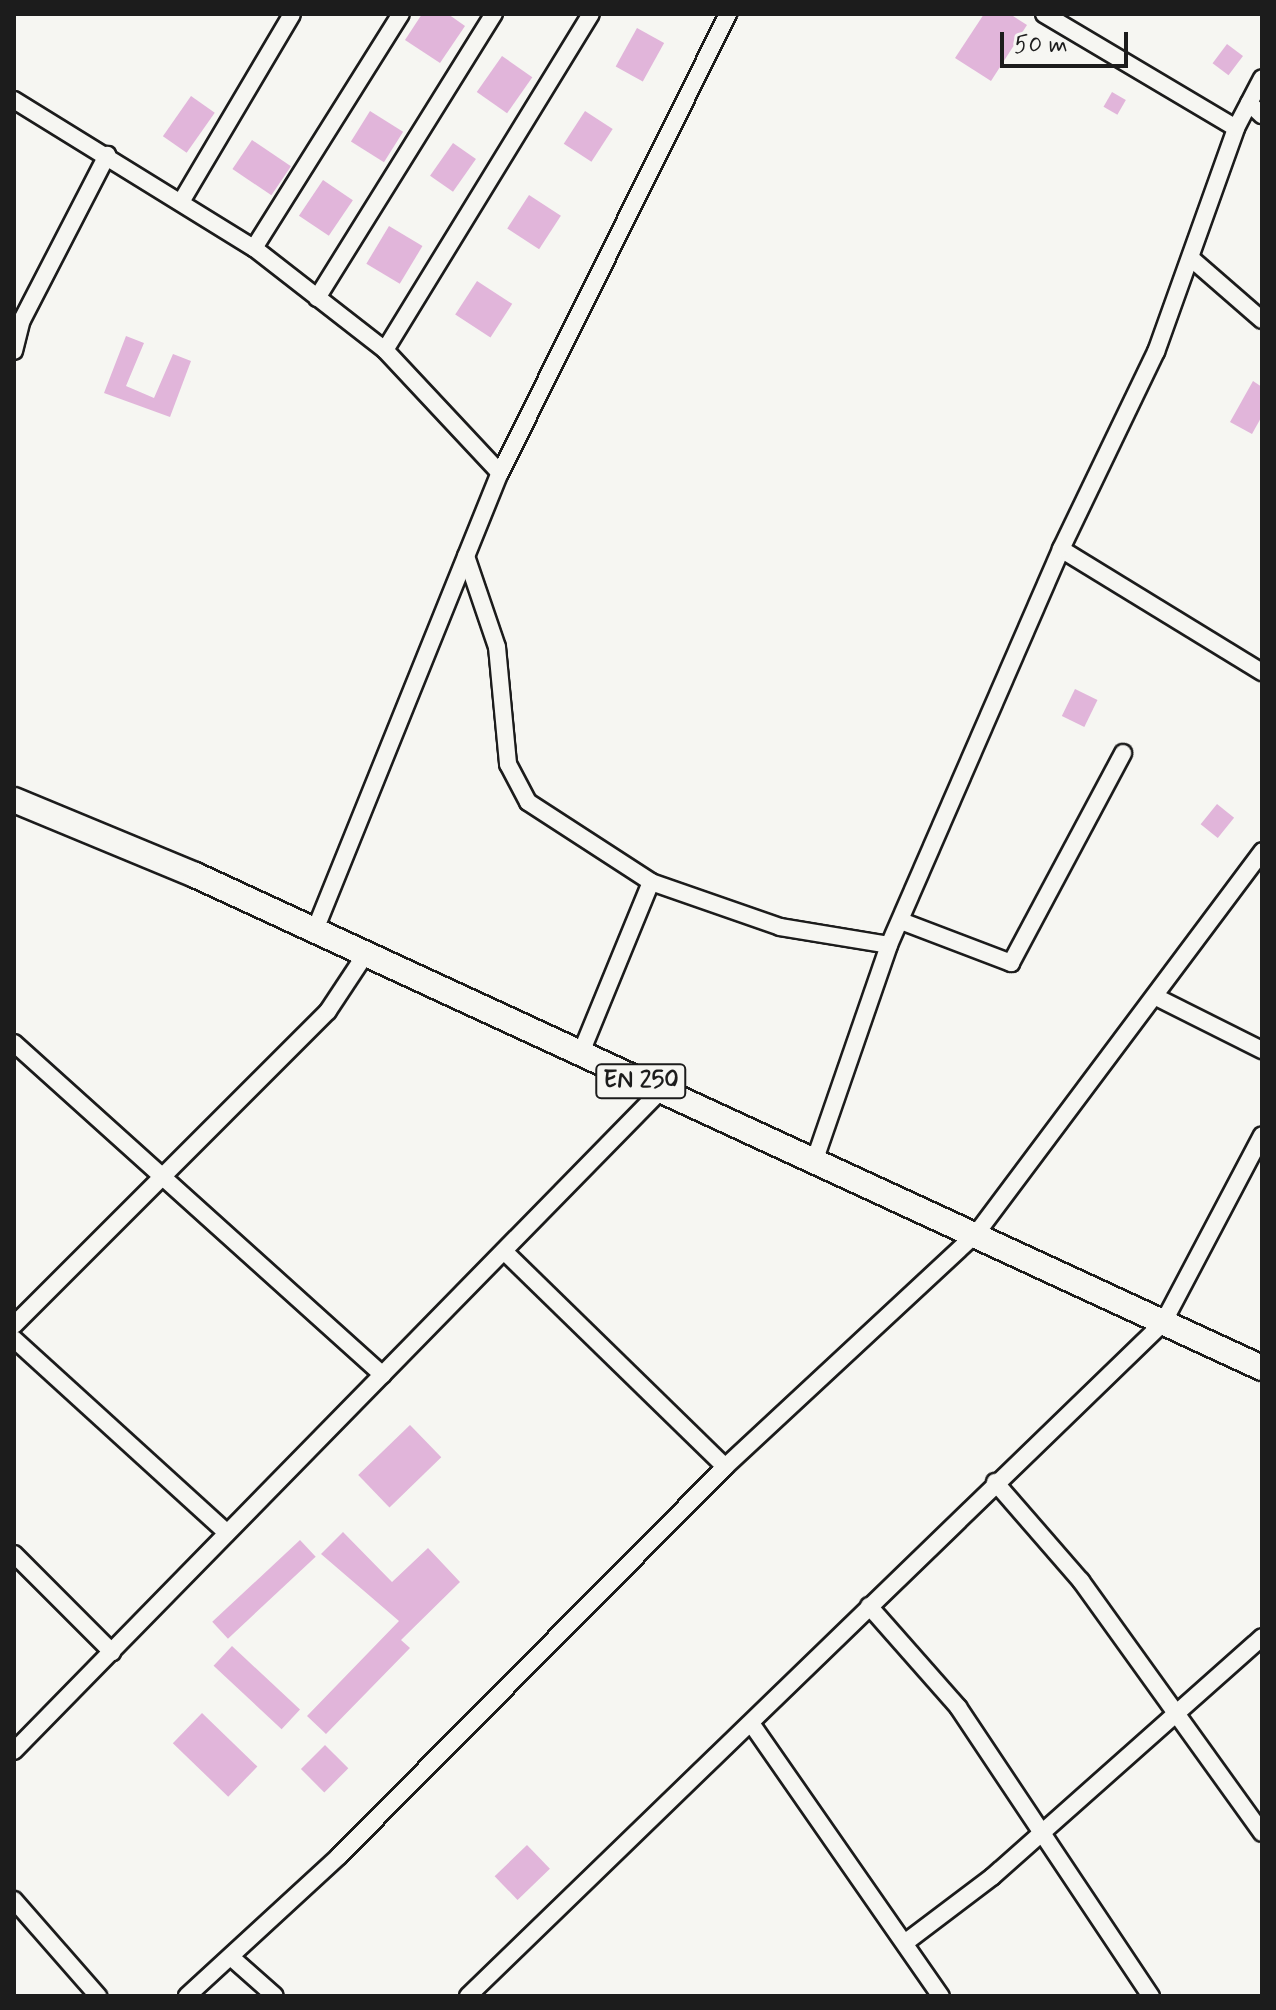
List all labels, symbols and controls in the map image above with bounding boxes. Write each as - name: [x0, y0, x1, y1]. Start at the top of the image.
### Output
- scale bar: [1004, 16, 1132, 66]
- text: 50 m: [1014, 30, 1068, 61]
- road number: EN 250: [595, 1061, 687, 1101]

